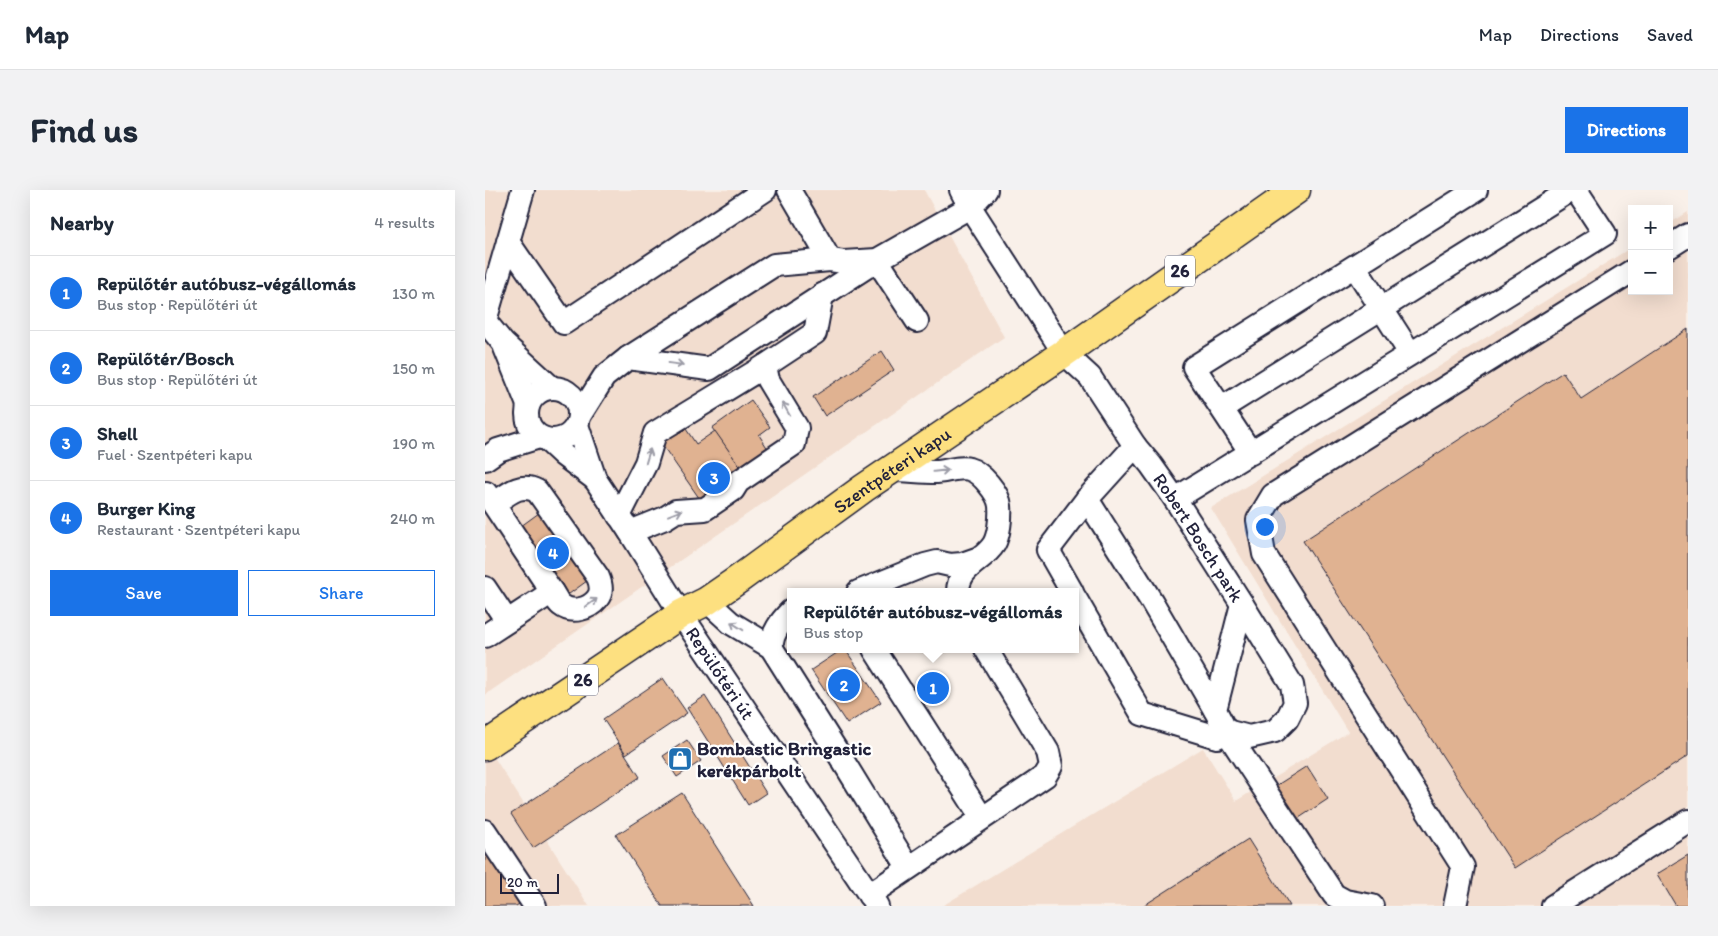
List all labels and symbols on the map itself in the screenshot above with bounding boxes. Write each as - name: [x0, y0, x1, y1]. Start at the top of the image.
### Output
- road number: 26: [1165, 256, 1195, 286]
- one-way arrow: [668, 359, 684, 369]
- one-way arrow: [781, 402, 791, 417]
- street label: Szentpéteri kapu: [829, 421, 955, 518]
- one-way arrow: [644, 449, 653, 465]
- pin: 3: [698, 459, 730, 497]
- one-way arrow: [933, 466, 949, 476]
- street label: Robert Bosch park: [1149, 468, 1249, 606]
- one-way arrow: [667, 508, 682, 517]
- your location: [1252, 514, 1278, 540]
- pin: 4: [537, 534, 569, 572]
- one-way arrow: [584, 598, 598, 608]
- one-way arrow: [730, 621, 744, 632]
- street label: Repülőtéri út: [681, 622, 760, 724]
- road number: 26: [568, 664, 598, 696]
- pin: 2: [828, 666, 860, 704]
- pin: 1: [917, 669, 949, 707]
- place label: Bombastic Bringastic kerékpárbolt: [697, 737, 872, 782]
- shop icon: Bombastic Bringastic kerékpárbolt: [667, 746, 693, 772]
- scale bar: [500, 871, 559, 894]

